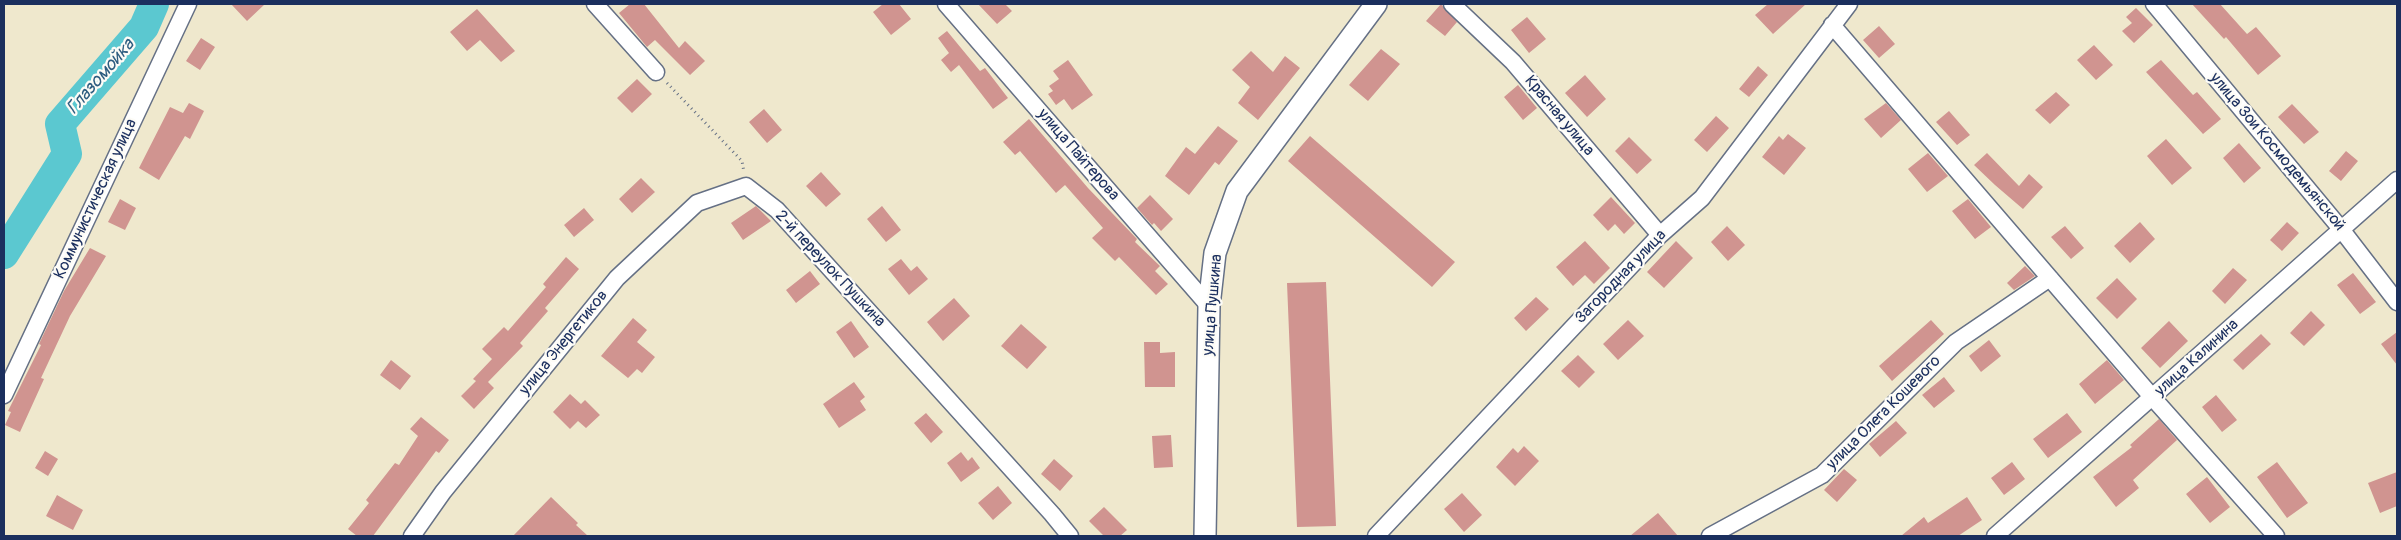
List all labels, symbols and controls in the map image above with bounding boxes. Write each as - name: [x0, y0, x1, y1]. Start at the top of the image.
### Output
- water label: Глазомойка: [62, 35, 140, 119]
- street label: улица Зои Космодемьянской: [2205, 69, 2349, 235]
- street label: Красная улица: [1520, 72, 1598, 160]
- street label: улица Пайтерова: [1033, 105, 1123, 205]
- street label: Коммунистическая улица: [50, 116, 142, 282]
- street label: 2-й переулок Пушкина: [771, 207, 889, 331]
- street label: Загородная улица: [1571, 226, 1671, 328]
- street label: улица Пушкина: [1199, 253, 1227, 357]
- street label: улица Энергетиков: [516, 287, 612, 399]
- street label: улица Калинина: [2151, 315, 2243, 401]
- street label: улица Олега Кошевого: [1823, 352, 1945, 474]

